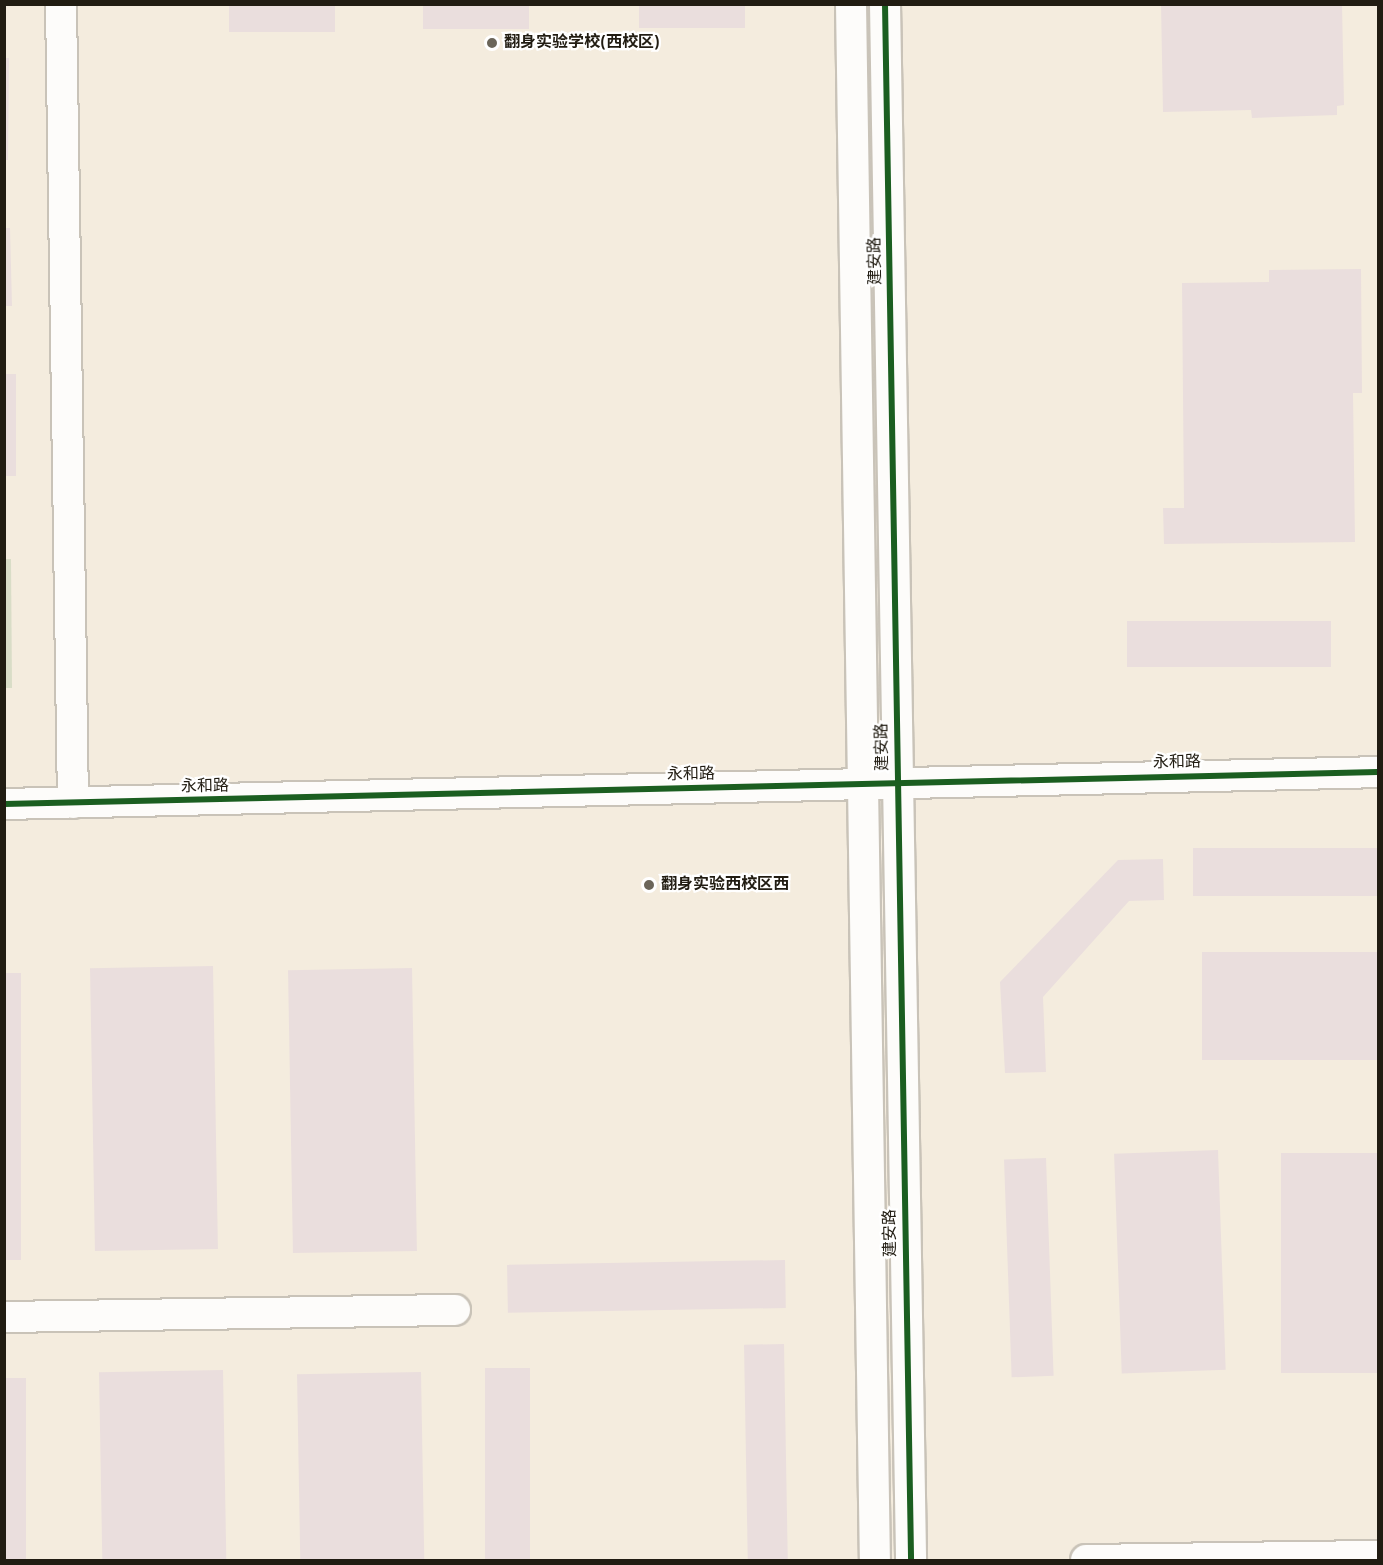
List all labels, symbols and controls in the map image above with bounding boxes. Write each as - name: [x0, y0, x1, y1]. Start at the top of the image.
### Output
- place label: 翻身实验学校(西校区): [504, 33, 660, 53]
- marker: 翻身实验学校(西校区): [485, 36, 499, 50]
- street label: 建安路: [866, 237, 886, 285]
- street label: 建安路: [873, 723, 893, 771]
- street label: 永和路: [1153, 753, 1201, 773]
- street label: 永和路: [667, 765, 715, 785]
- street label: 永和路: [181, 777, 229, 797]
- place label: 翻身实验西校区西: [661, 875, 789, 895]
- marker: 翻身实验西校区西: [642, 878, 656, 892]
- street label: 建安路: [881, 1209, 901, 1257]

